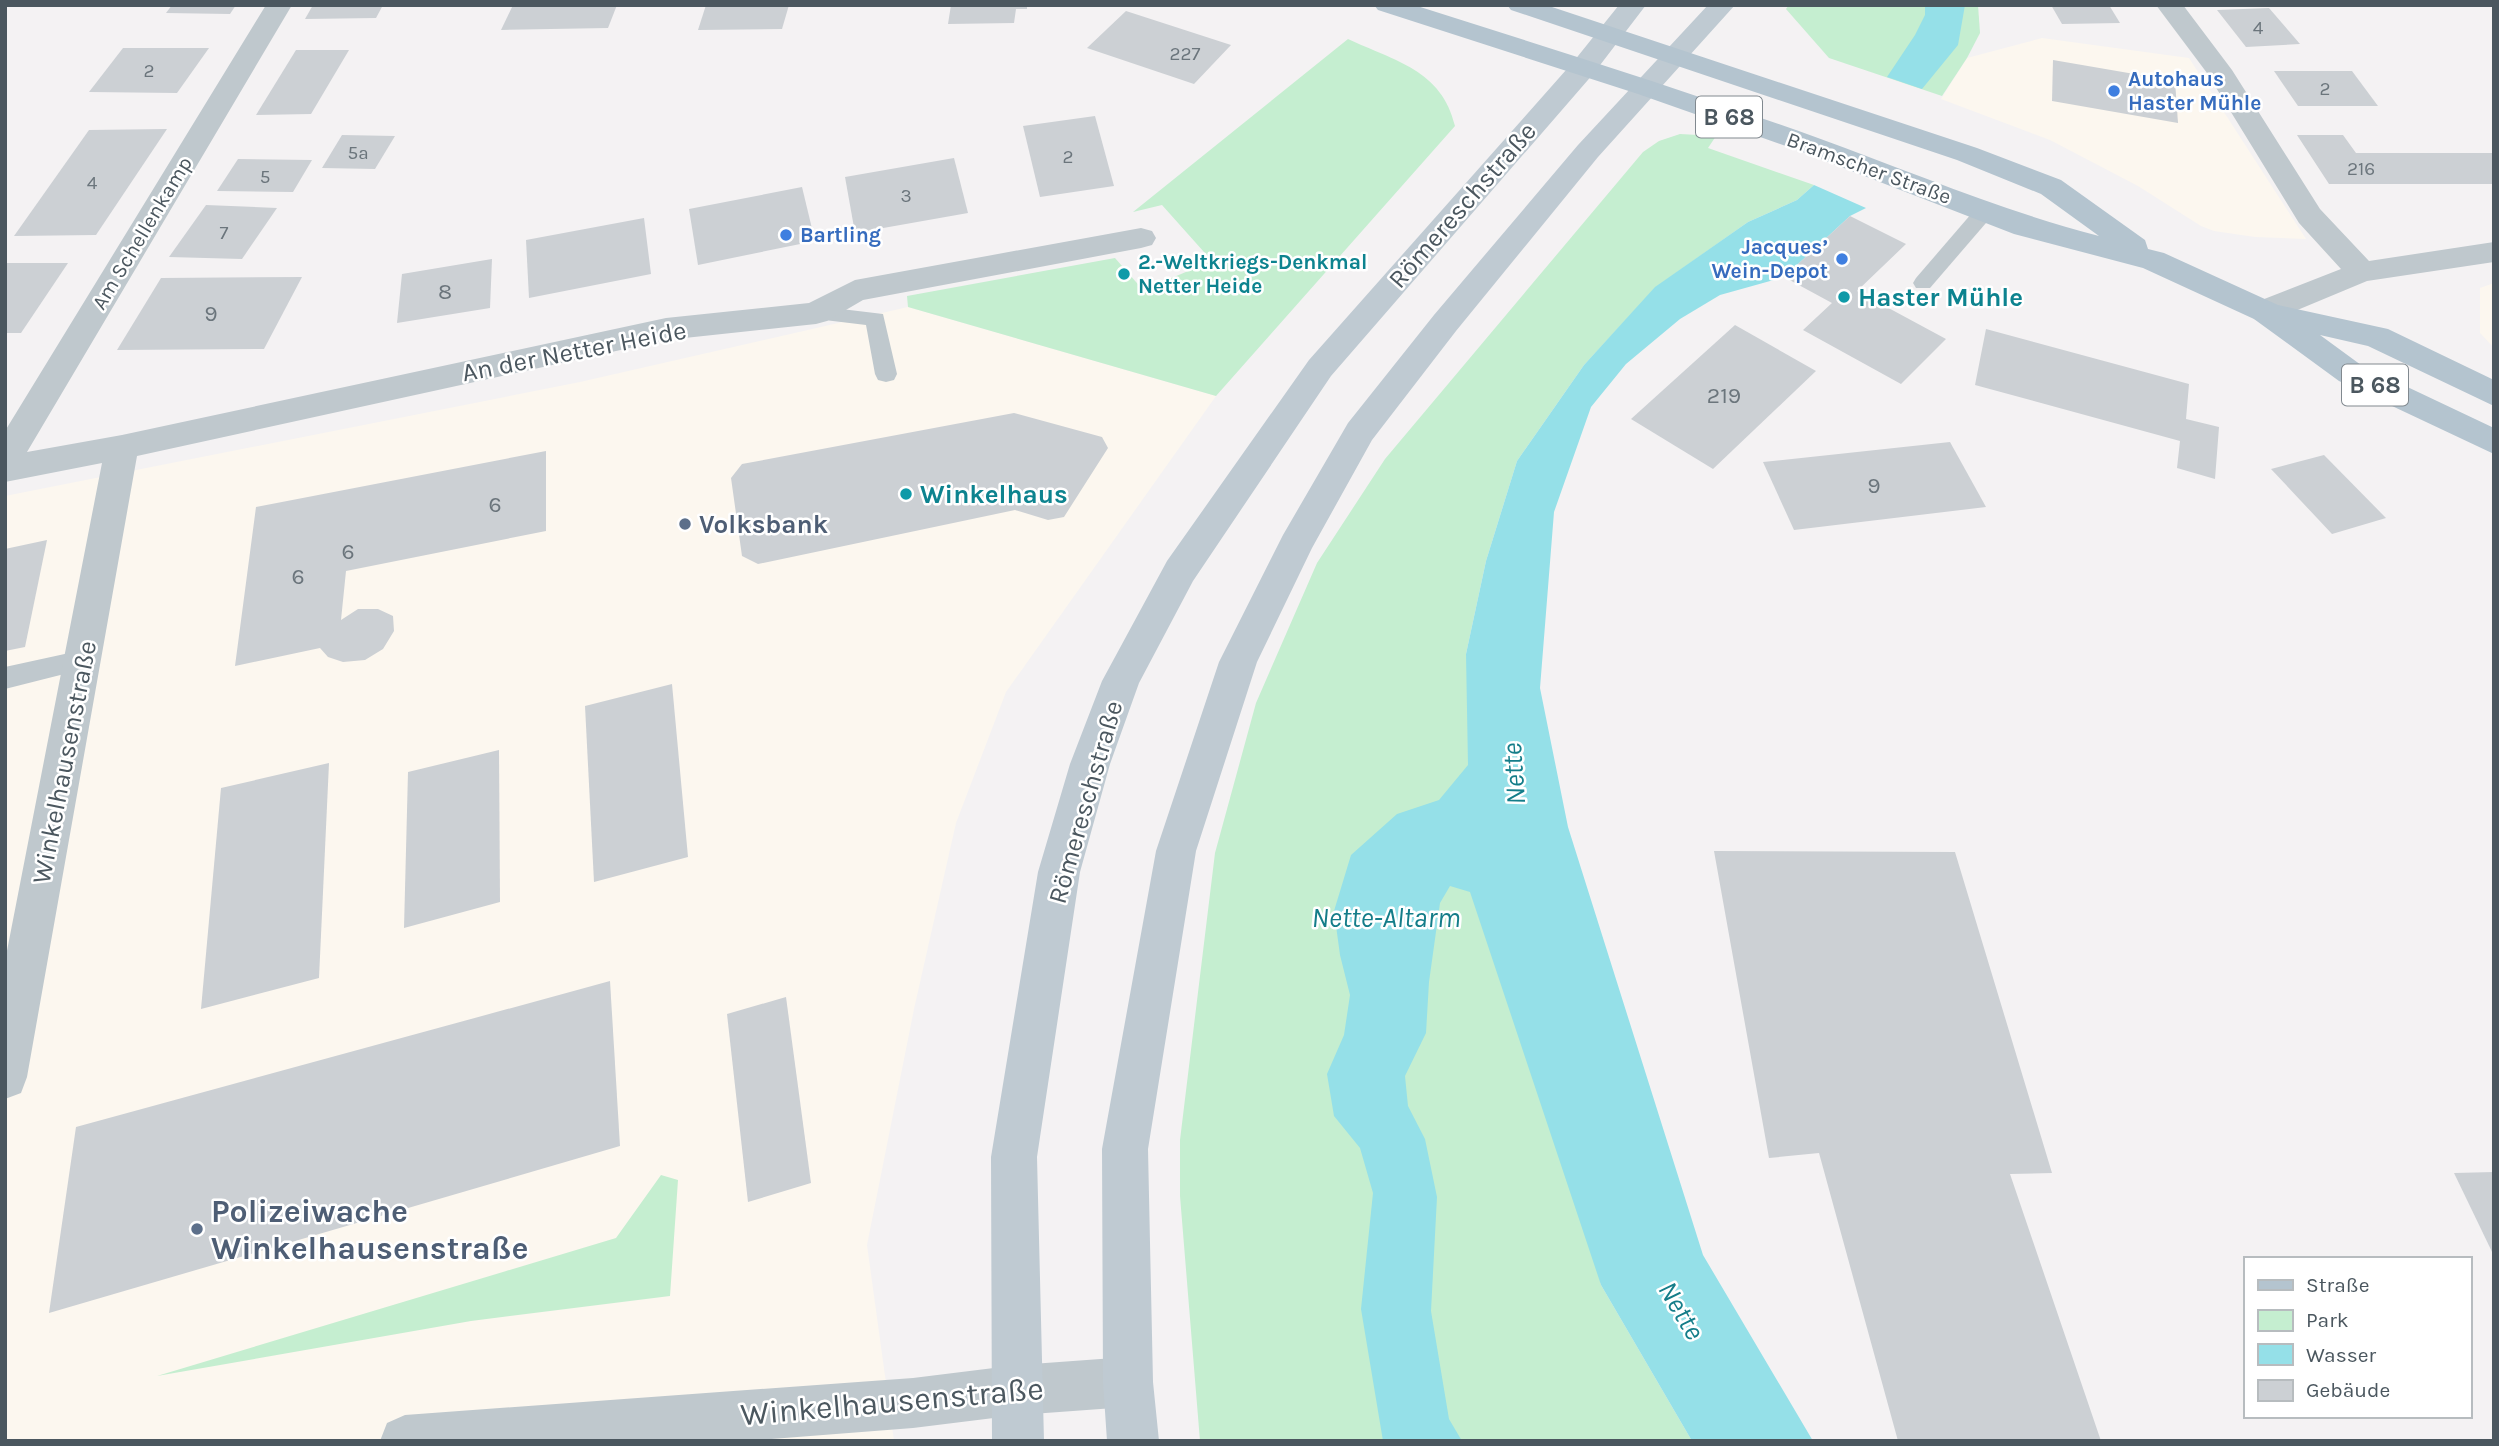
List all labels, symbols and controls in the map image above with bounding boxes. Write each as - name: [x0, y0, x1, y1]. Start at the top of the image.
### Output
- house number: 4: [2253, 17, 2264, 39]
- house number: 227: [1170, 43, 1201, 65]
- house number: 2: [143, 60, 155, 82]
- place label: Autohaus Haster Mühle: [2128, 67, 2261, 115]
- house number: 2: [2319, 78, 2331, 100]
- marker: Autohaus Haster Mühle: [2106, 83, 2122, 99]
- road number: B 68: [1696, 96, 1762, 138]
- street label: Römereschstraße: [1382, 116, 1543, 295]
- street label: Bramscher Straße: [1784, 127, 1954, 209]
- house number: 5a: [347, 142, 369, 164]
- house number: 2: [1062, 146, 1074, 168]
- street label: Am Schellenkamp: [87, 152, 197, 314]
- house number: 216: [2347, 158, 2375, 180]
- house number: 5: [260, 166, 270, 188]
- house number: 4: [87, 172, 98, 194]
- house number: 3: [900, 185, 912, 207]
- house number: 7: [220, 222, 229, 244]
- place label: Bartling: [800, 223, 881, 247]
- marker: Bartling: [778, 227, 794, 243]
- place label: Jacques’ Wein-Depot: [1711, 235, 1828, 283]
- place label: 2.-Weltkriegs-Denkmal Netter Heide: [1138, 250, 1367, 298]
- marker: Jacques’ Wein-Depot: [1834, 251, 1850, 267]
- marker: 2.-Weltkriegs-Denkmal Netter Heide: [1116, 266, 1132, 282]
- house number: 8: [438, 278, 452, 305]
- place label: Haster Mühle: [1858, 282, 2023, 313]
- marker: Haster Mühle: [1836, 289, 1852, 305]
- house number: 9: [204, 300, 218, 327]
- street label: An der Netter Heide: [459, 315, 689, 388]
- road number: B 68: [2342, 364, 2408, 406]
- house number: 219: [1707, 382, 1741, 409]
- house number: 9: [1867, 472, 1881, 499]
- place label: Winkelhaus: [920, 479, 1068, 510]
- marker: Winkelhaus: [898, 486, 914, 502]
- house number: 6: [488, 491, 502, 518]
- place label: Volksbank: [699, 509, 828, 540]
- marker: Volksbank: [677, 516, 693, 532]
- house number: 6: [341, 538, 355, 565]
- house number: 6: [291, 563, 305, 590]
- street label: Winkelhausenstraße: [26, 638, 103, 886]
- street label: Römereschstraße: [1042, 697, 1129, 907]
- water label: Nette: [1495, 742, 1532, 806]
- water label: Nette-Altarm: [1311, 901, 1461, 934]
- place label: Polizeiwache Winkelhausenstraße: [211, 1193, 528, 1267]
- marker: Polizeiwache Winkelhausenstraße: [189, 1221, 205, 1237]
- legend: [2244, 1257, 2471, 1418]
- text: Straße: [2306, 1273, 2369, 1297]
- water label: Nette: [1651, 1275, 1712, 1345]
- text: Park: [2306, 1308, 2349, 1332]
- text: Wasser: [2306, 1343, 2377, 1367]
- street label: Winkelhausenstraße: [739, 1370, 1045, 1433]
- text: Gebäude: [2306, 1378, 2390, 1402]

